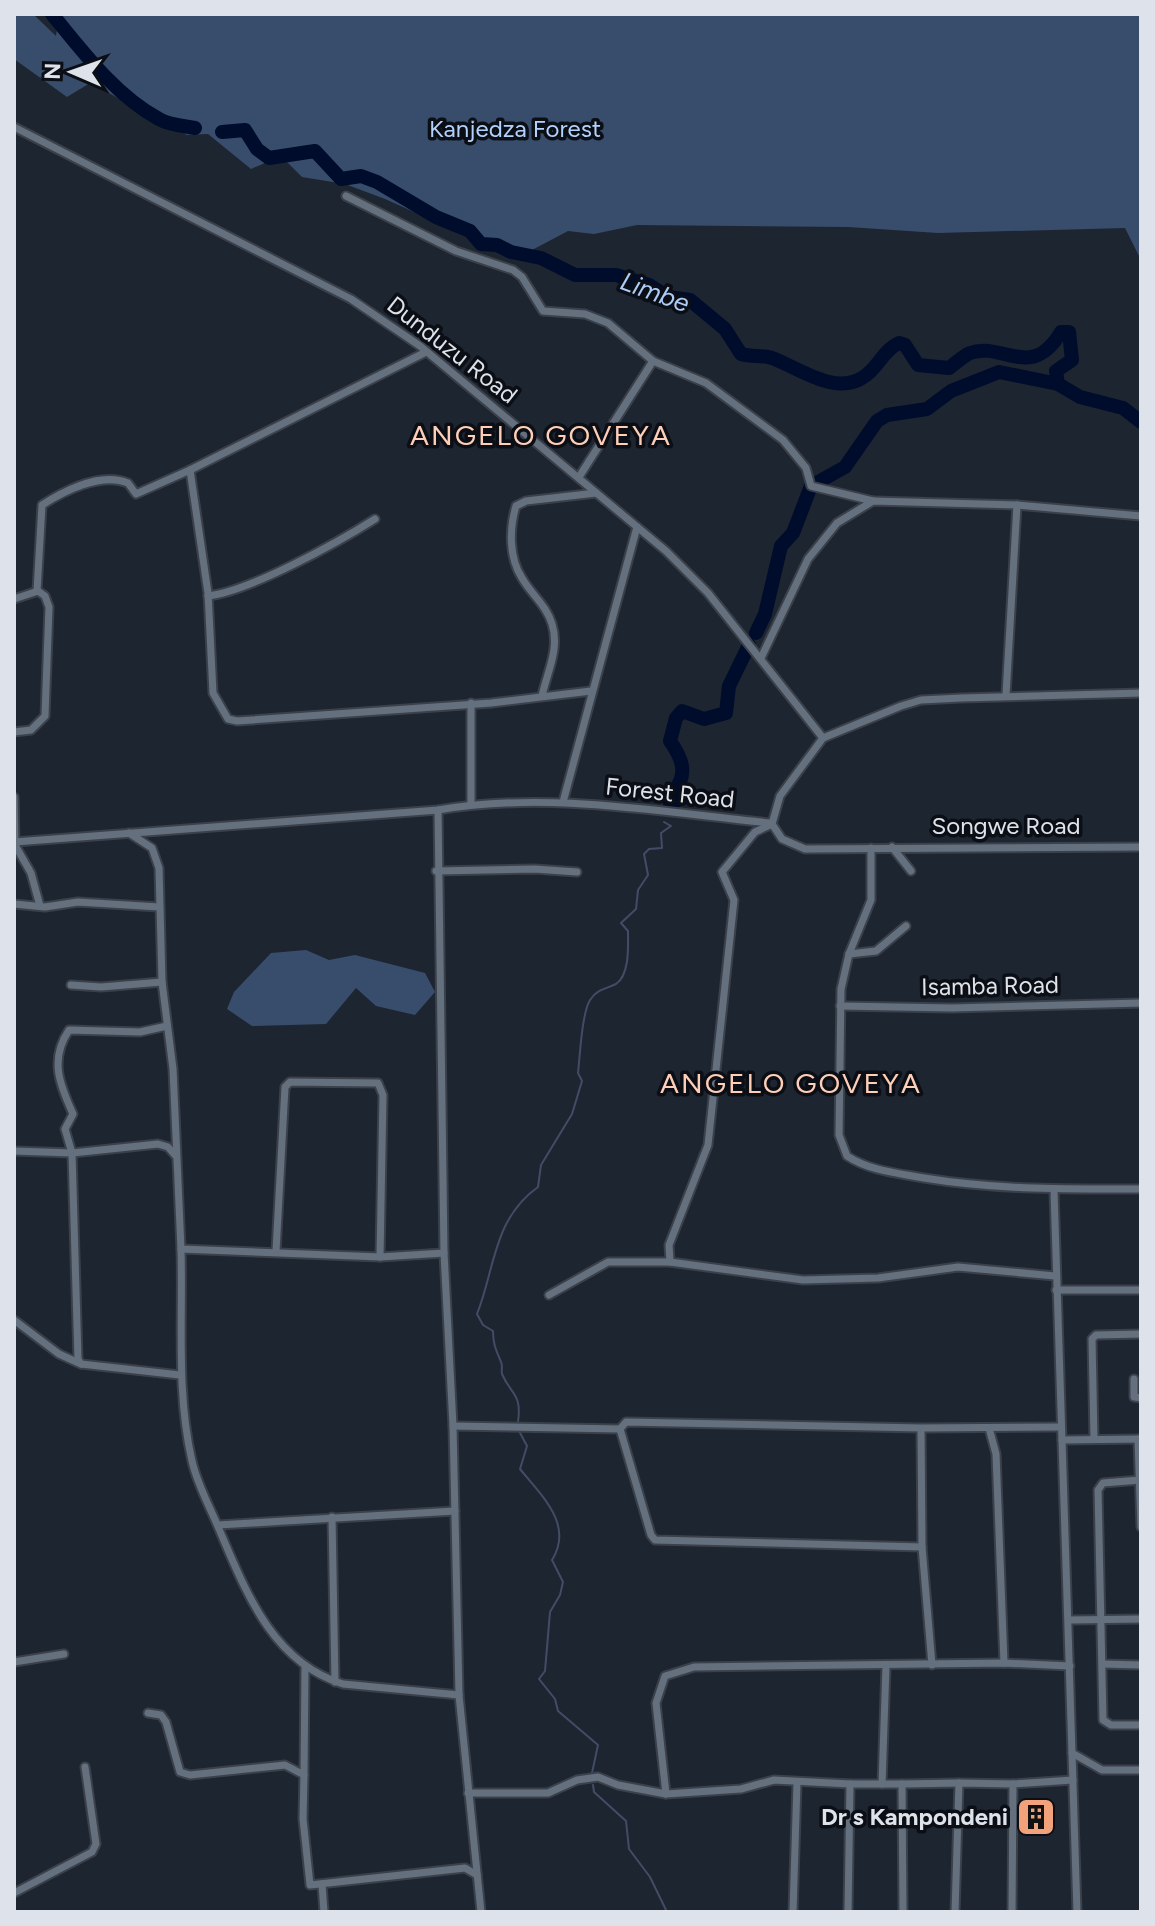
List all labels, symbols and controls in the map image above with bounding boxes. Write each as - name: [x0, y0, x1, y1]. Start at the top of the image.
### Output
- north arrow: [32, 32, 112, 112]
- text: N: [39, 62, 66, 80]
- park label: Kanjedza Forest: [429, 114, 601, 143]
- water label: Limbe: [616, 265, 694, 319]
- street label: Dunduzu Road: [381, 290, 523, 409]
- district label: ANGELO GOVEYA: [410, 418, 672, 452]
- street label: Forest Road: [604, 771, 736, 814]
- street label: Songwe Road: [932, 811, 1080, 840]
- street label: Isamba Road: [921, 970, 1059, 1001]
- district label: ANGELO GOVEYA: [660, 1066, 922, 1100]
- building icon: Dr s Kampondeni: [1015, 1796, 1057, 1838]
- place label: Dr s Kampondeni: [821, 1802, 1008, 1831]

